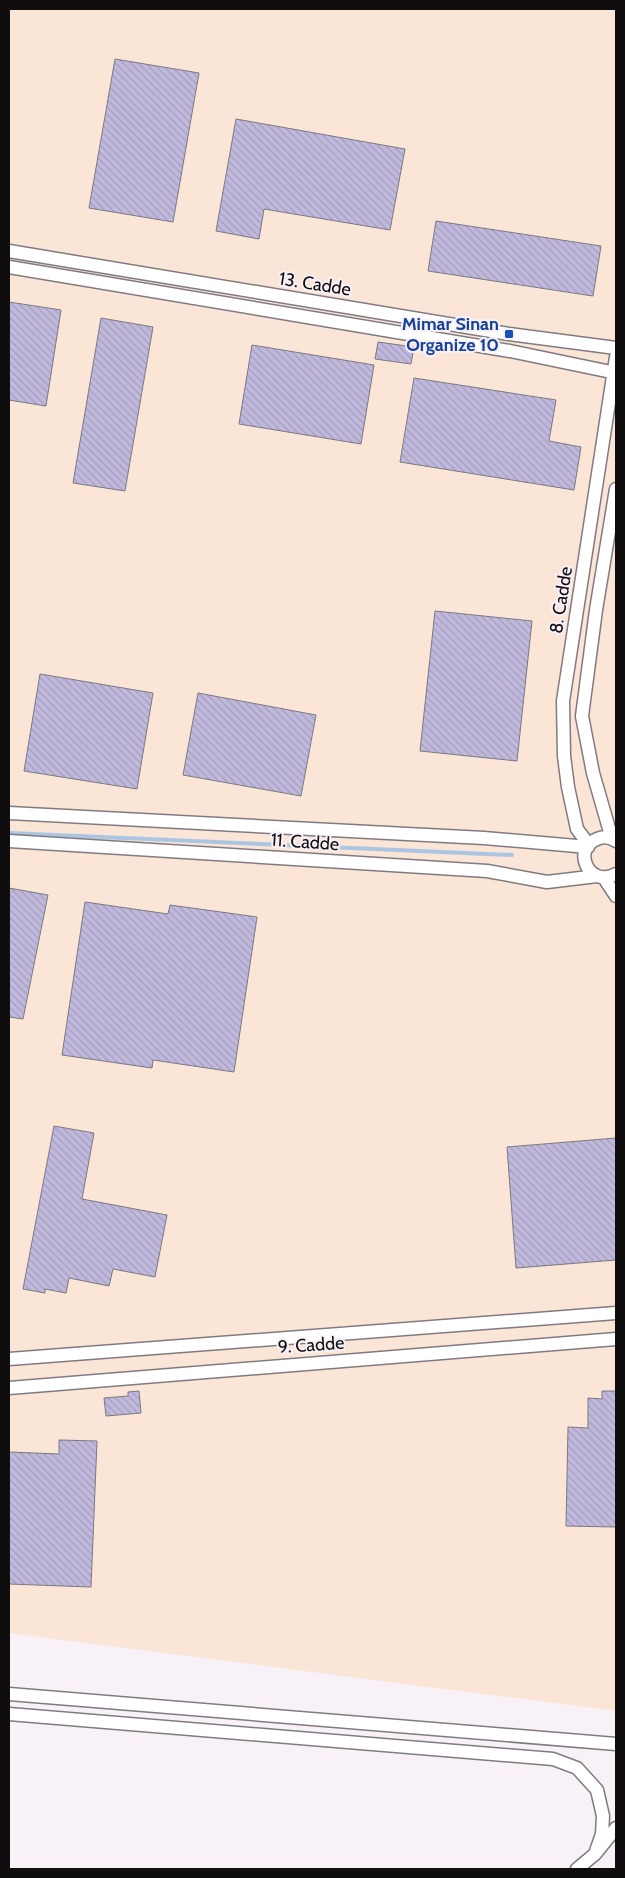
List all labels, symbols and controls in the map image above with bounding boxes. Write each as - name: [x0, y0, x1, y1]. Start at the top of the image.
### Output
- street label: 13. Cadde: [278, 267, 352, 301]
- place label: Mimar Sinan Organize 10: [402, 313, 499, 356]
- marker: Mimar Sinan Organize 10: [503, 328, 515, 340]
- street label: 8. Cadde: [545, 565, 577, 635]
- street label: 11. Cadde: [270, 829, 340, 855]
- street label: 9. Cadde: [277, 1332, 345, 1358]

